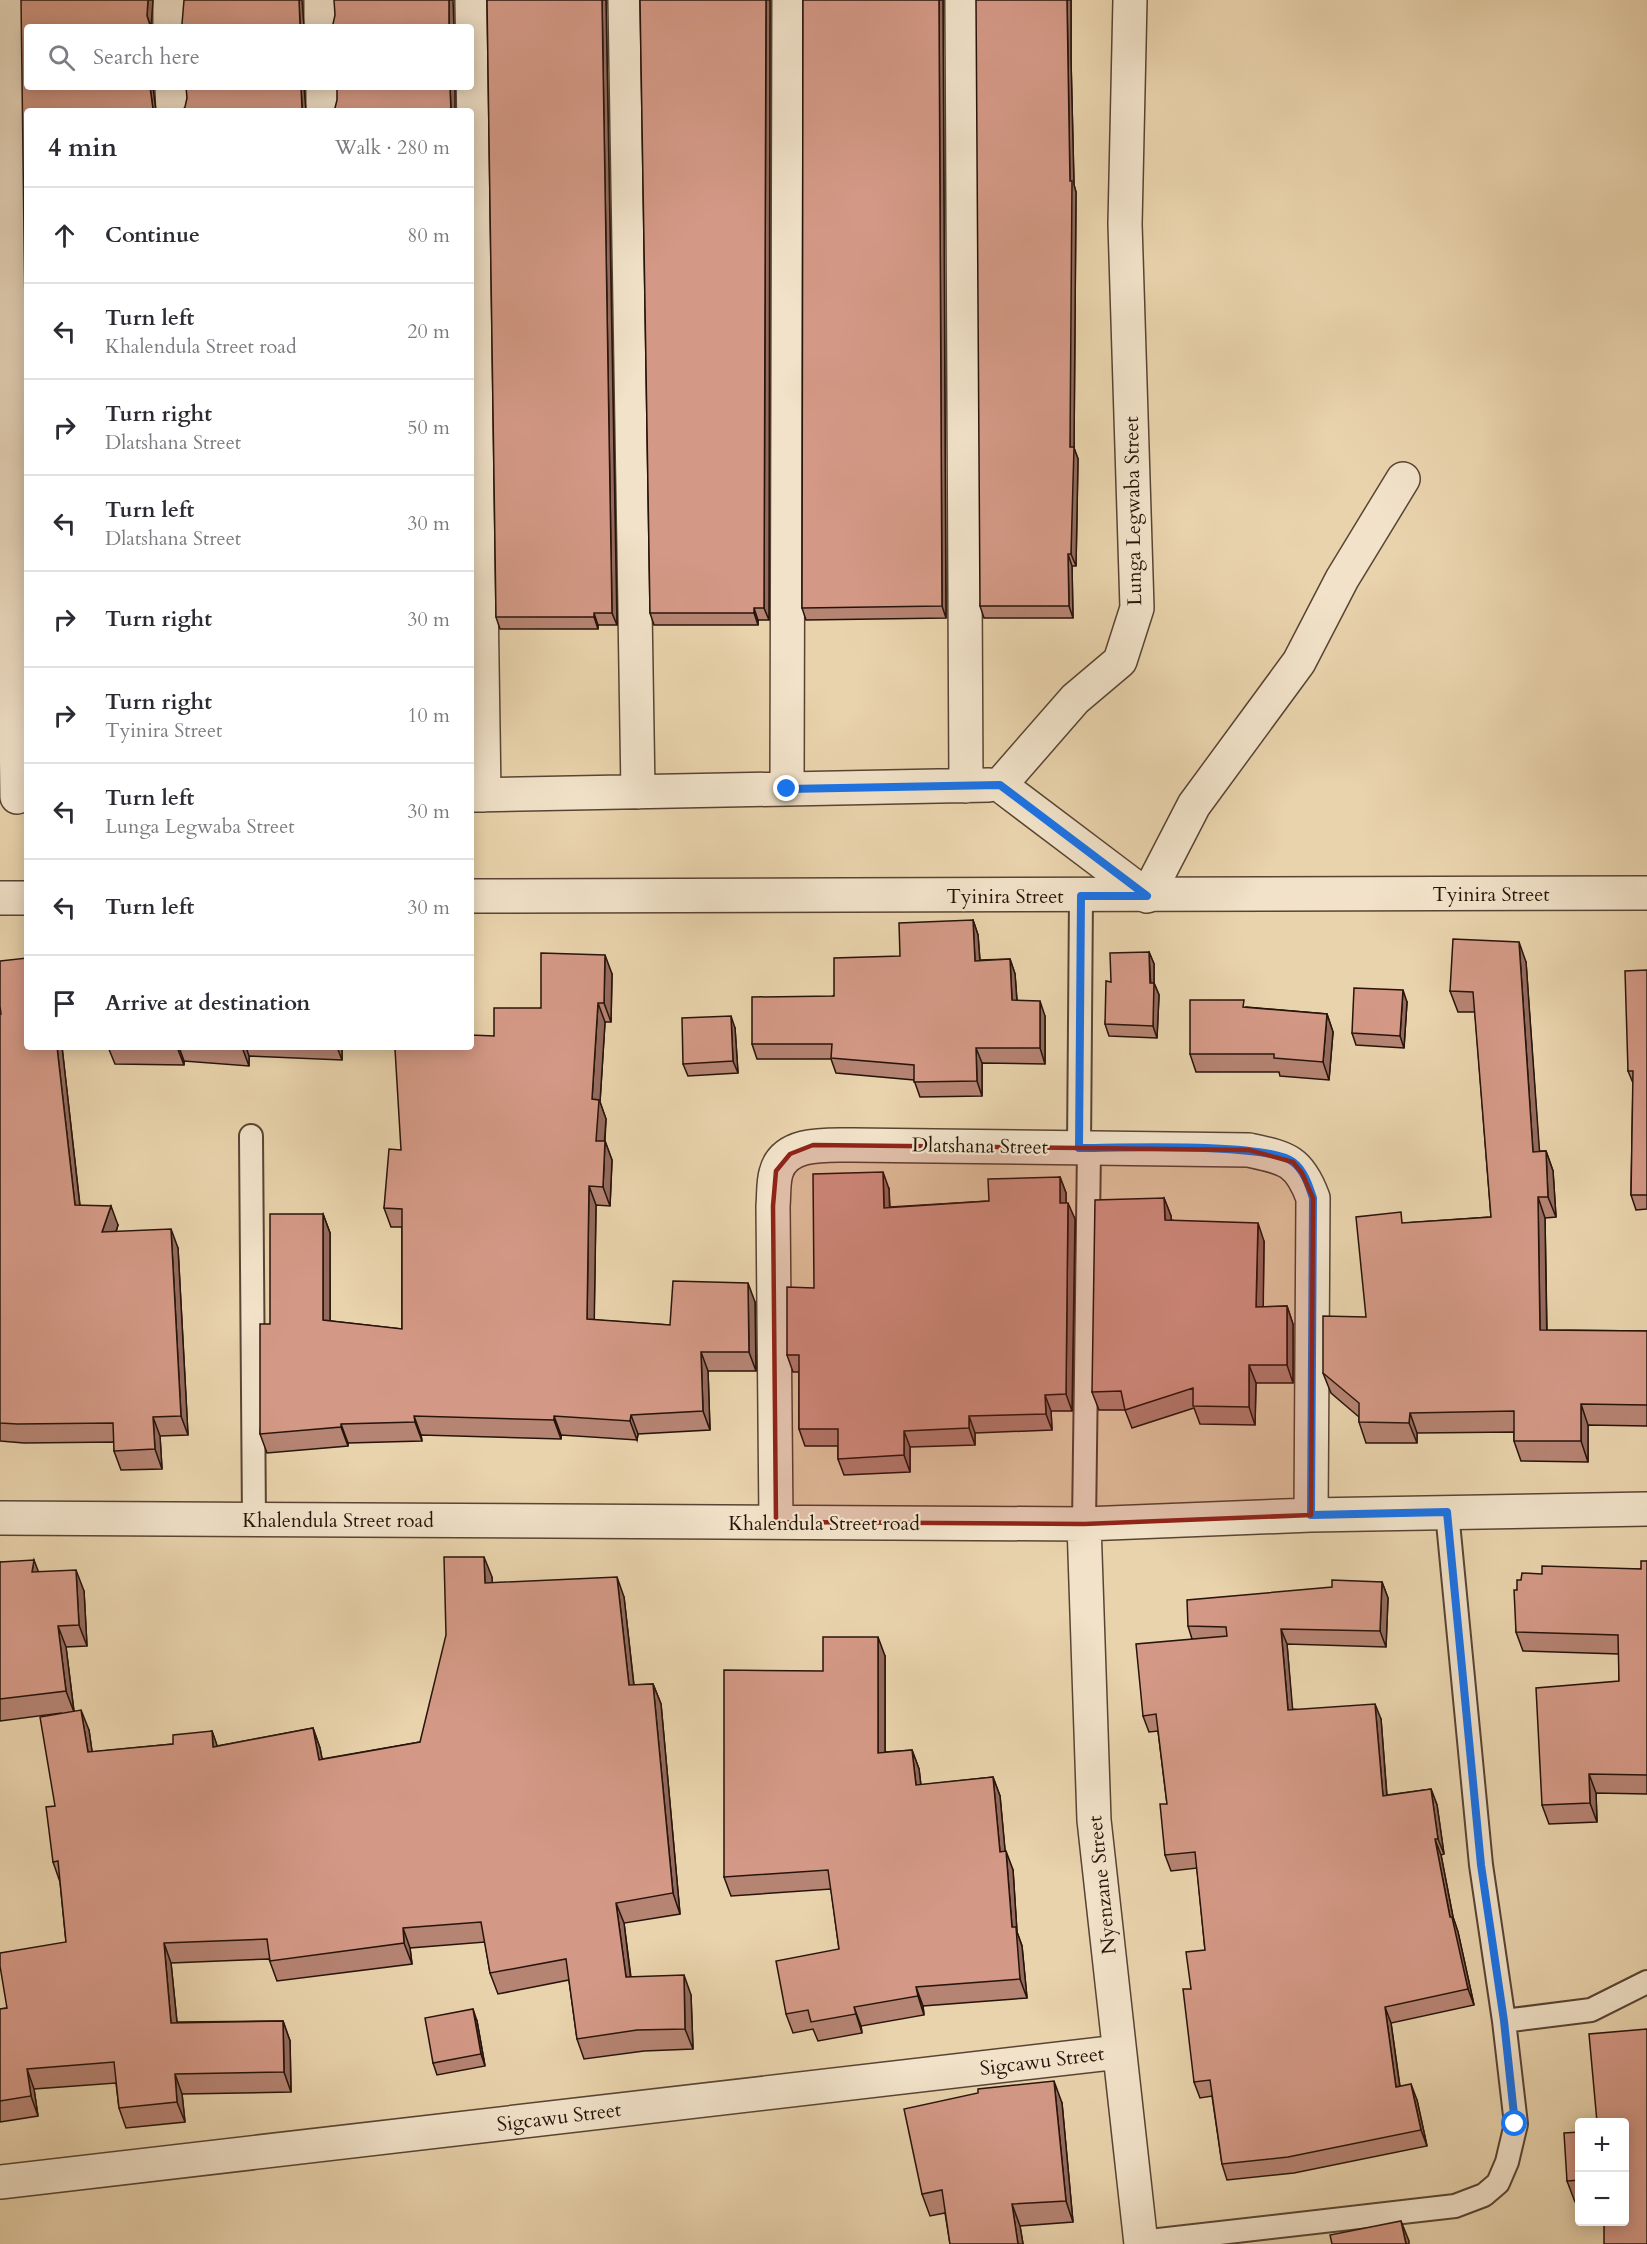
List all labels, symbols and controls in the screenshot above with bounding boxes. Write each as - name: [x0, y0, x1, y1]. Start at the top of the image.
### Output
- search box: [24, 24, 474, 90]
- icon: search: [45, 41, 78, 74]
- text: Search here: [93, 42, 200, 72]
- text: 4 min: [48, 130, 117, 165]
- text: Walk · 280 m: [335, 134, 450, 161]
- icon: ahead: [48, 219, 81, 252]
- text: Continue: [105, 220, 200, 250]
- text: 80 m: [407, 222, 450, 249]
- text: Turn left: [105, 303, 194, 333]
- icon: left: [48, 315, 81, 348]
- text: 20 m: [407, 318, 450, 345]
- text: Khalendula Street road: [105, 333, 297, 360]
- text: Turn right: [105, 399, 212, 429]
- icon: right: [48, 411, 81, 444]
- text: 50 m: [407, 414, 450, 441]
- street label: Lunga Legwaba Street: [1118, 415, 1148, 606]
- text: Dlatshana Street: [105, 429, 241, 456]
- text: Turn left: [105, 495, 194, 525]
- icon: left: [48, 507, 81, 540]
- text: 30 m: [407, 510, 450, 537]
- text: Dlatshana Street: [105, 525, 241, 552]
- icon: right: [48, 603, 81, 636]
- text: Turn right: [105, 604, 212, 634]
- text: 30 m: [407, 606, 450, 633]
- text: Turn right: [105, 687, 212, 717]
- icon: right: [48, 699, 81, 732]
- text: 10 m: [407, 702, 450, 729]
- text: Tyinira Street: [105, 717, 222, 744]
- route end: [773, 775, 799, 801]
- text: Turn left: [105, 783, 194, 813]
- icon: left: [48, 795, 81, 828]
- text: 30 m: [407, 798, 450, 825]
- text: Lunga Legwaba Street: [105, 813, 295, 840]
- street label: Tyinira Street: [1432, 881, 1550, 908]
- street label: Tyinira Street: [946, 883, 1064, 910]
- icon: left: [48, 891, 81, 924]
- text: Turn left: [105, 892, 194, 922]
- text: 30 m: [407, 894, 450, 921]
- icon: arrive: [48, 987, 81, 1020]
- text: Arrive at destination: [105, 988, 310, 1018]
- street label: Dlatshana Street: [912, 1131, 1049, 1161]
- street label: Khalendula Street road: [242, 1507, 434, 1534]
- street label: Khalendula Street road: [728, 1510, 920, 1537]
- street label: Nyenzane Street: [1081, 1814, 1123, 1956]
- street label: Sigcawu Street: [978, 2040, 1106, 2082]
- street label: Sigcawu Street: [495, 2096, 623, 2138]
- route start: [1501, 2110, 1527, 2136]
- map controls: [1575, 2118, 1629, 2226]
- button: +: [1575, 2118, 1629, 2172]
- button: −: [1575, 2172, 1629, 2226]

